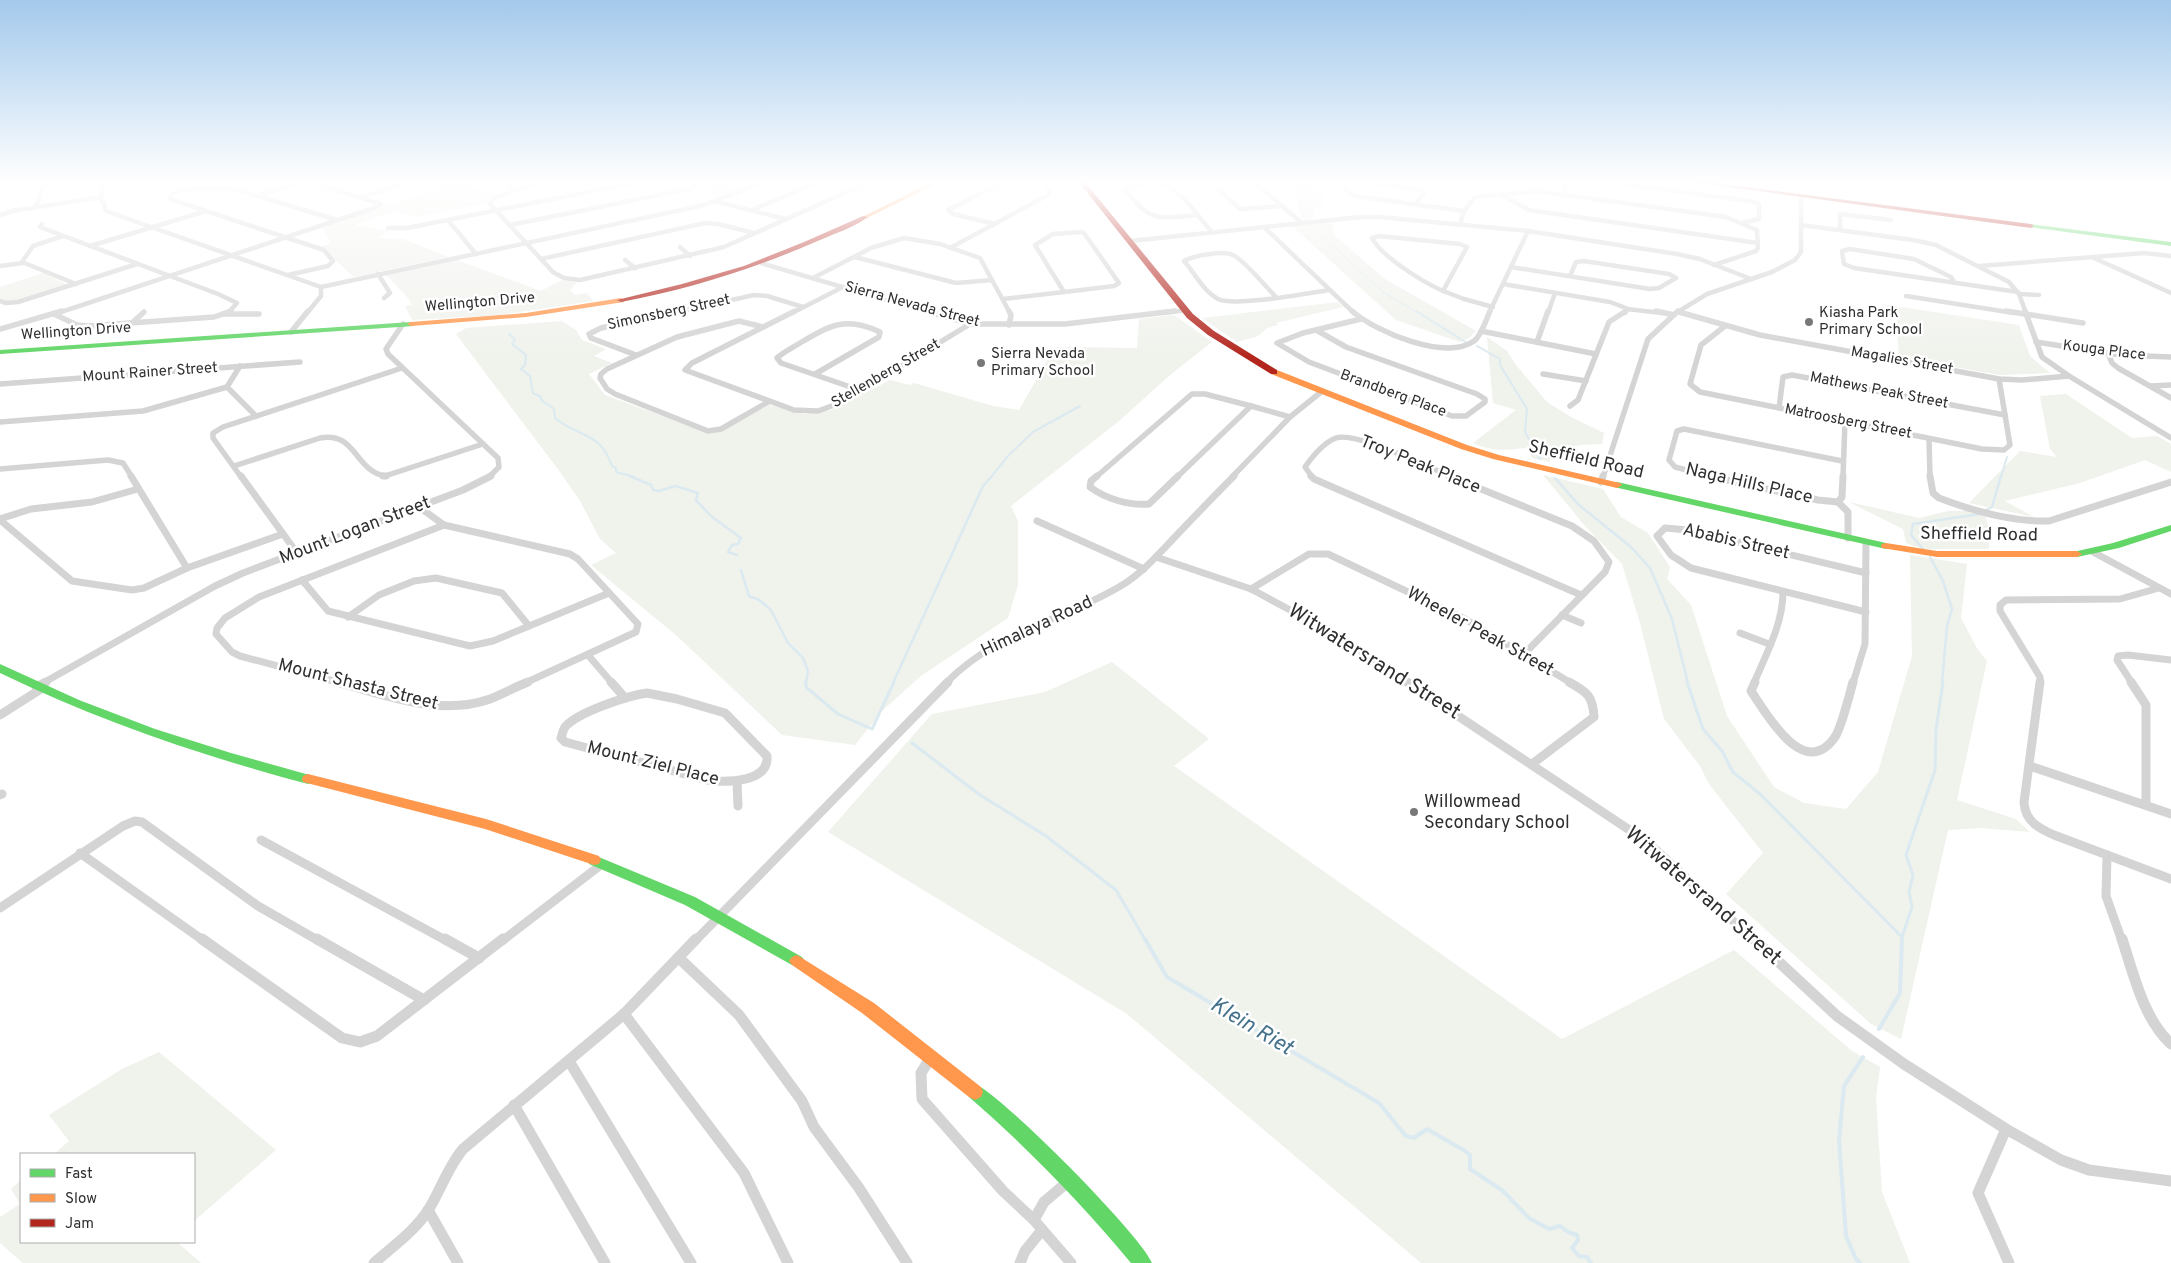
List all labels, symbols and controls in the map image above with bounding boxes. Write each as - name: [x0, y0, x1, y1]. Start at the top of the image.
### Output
- street label: Sierra Nevada Street: [843, 278, 981, 332]
- street label: Wellington Drive: [424, 289, 536, 317]
- street label: Simonsberg Street: [606, 291, 732, 335]
- place label: Kiasha Park Primary School: [1819, 304, 1922, 340]
- marker: Kiasha Park Primary School: [1803, 316, 1815, 328]
- street label: Wellington Drive: [20, 319, 132, 345]
- street label: Stellenberg Street: [828, 335, 944, 413]
- street label: Kouga Place: [2061, 336, 2147, 366]
- street label: Magalies Street: [1849, 343, 1955, 379]
- place label: Sierra Nevada Primary School: [991, 345, 1094, 381]
- marker: Sierra Nevada Primary School: [975, 357, 987, 369]
- street label: Mount Rainer Street: [82, 359, 218, 387]
- street label: Brandberg Place: [1337, 366, 1449, 422]
- street label: Mathews Peak Street: [1808, 368, 1950, 414]
- street label: Matroosberg Street: [1783, 400, 1913, 444]
- street label: Troy Peak Place: [1356, 430, 1484, 500]
- street label: Sheffield Road: [1526, 436, 1646, 484]
- street label: Naga Hills Place: [1683, 458, 1815, 510]
- street label: Mount Logan Street: [276, 492, 434, 570]
- street label: Ababis Street: [1680, 519, 1792, 565]
- street label: Sheffield Road: [1920, 522, 2038, 548]
- street label: Wheeler Peak Street: [1402, 582, 1558, 682]
- street label: Himalaya Road: [977, 591, 1097, 663]
- street label: Witwatersrand Street: [1283, 598, 1465, 726]
- street label: Mount Shasta Street: [275, 654, 441, 716]
- street label: Mount Ziel Place: [585, 736, 721, 792]
- place label: Willowmead Secondary School: [1424, 791, 1570, 835]
- marker: Willowmead Secondary School: [1408, 806, 1420, 818]
- street label: Witwatersrand Street: [1619, 821, 1787, 971]
- water label: Klein Riet: [1205, 992, 1298, 1063]
- legend: [20, 1153, 195, 1243]
- text: Fast: [65, 1165, 93, 1184]
- text: Slow: [65, 1190, 97, 1209]
- text: Jam: [65, 1215, 94, 1234]

